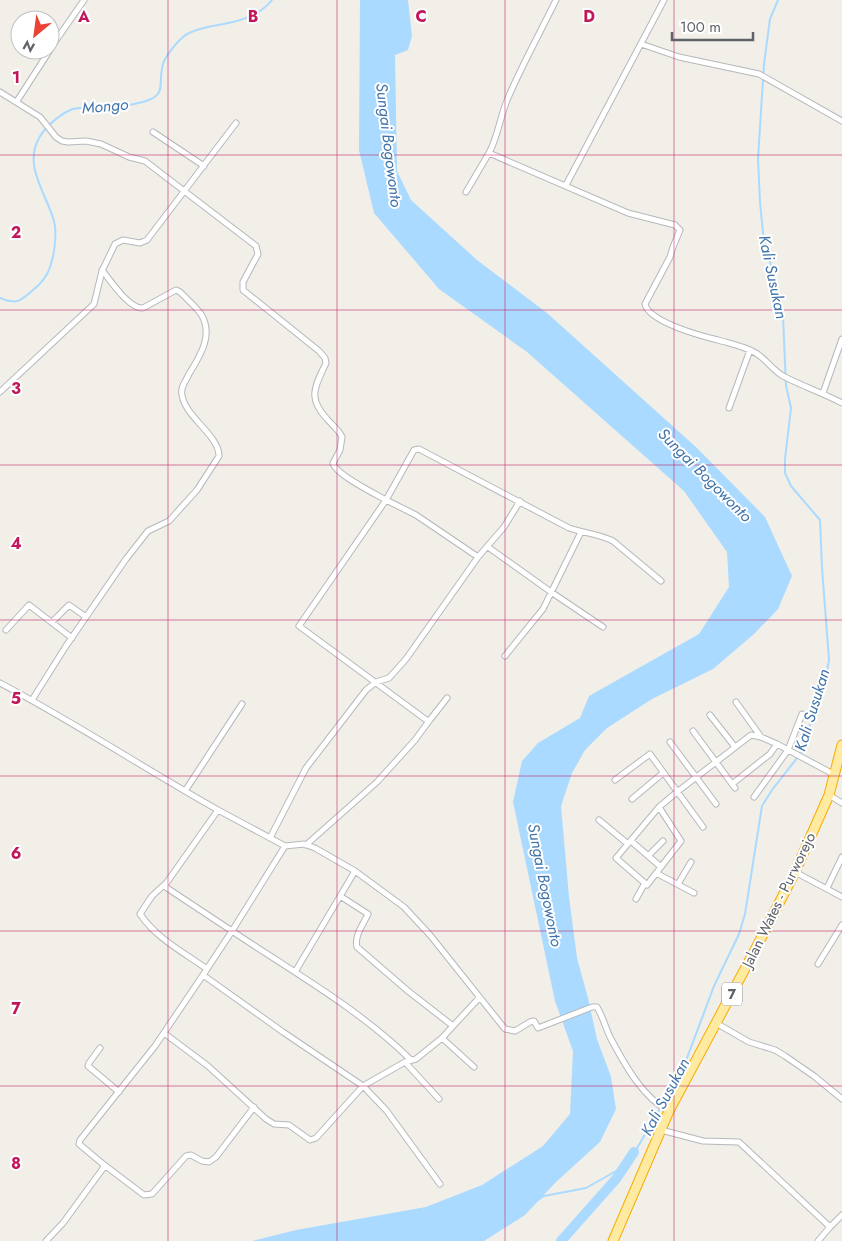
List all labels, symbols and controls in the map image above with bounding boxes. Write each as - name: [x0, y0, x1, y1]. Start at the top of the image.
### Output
- text: A: [77, 5, 90, 28]
- text: B: [248, 5, 258, 28]
- text: C: [415, 5, 427, 28]
- text: D: [583, 5, 595, 28]
- north arrow: [10, 10, 60, 60]
- scale bar: [672, 10, 753, 42]
- text: 100 m: [680, 16, 721, 38]
- text: N: [19, 35, 38, 58]
- text: 1: [12, 66, 20, 89]
- water label: Sungai Bogowonto: [370, 82, 408, 209]
- water label: Mongo: [81, 92, 130, 119]
- text: 2: [11, 221, 21, 244]
- water label: Kali Susukan: [753, 233, 793, 321]
- text: 3: [11, 377, 21, 400]
- water label: Sungai Bogowonto: [653, 423, 758, 528]
- text: 4: [10, 532, 22, 555]
- water label: Kali Susukan: [789, 666, 835, 754]
- text: 5: [11, 687, 21, 710]
- water label: Sungai Bogowonto: [522, 822, 568, 949]
- street label: Jalan Wates - Purworejo: [736, 829, 821, 973]
- text: 6: [11, 842, 21, 865]
- road number: 7: [722, 982, 742, 1006]
- text: 7: [11, 997, 21, 1020]
- water label: Kali Susukan: [635, 1054, 695, 1140]
- text: 8: [11, 1152, 21, 1175]

